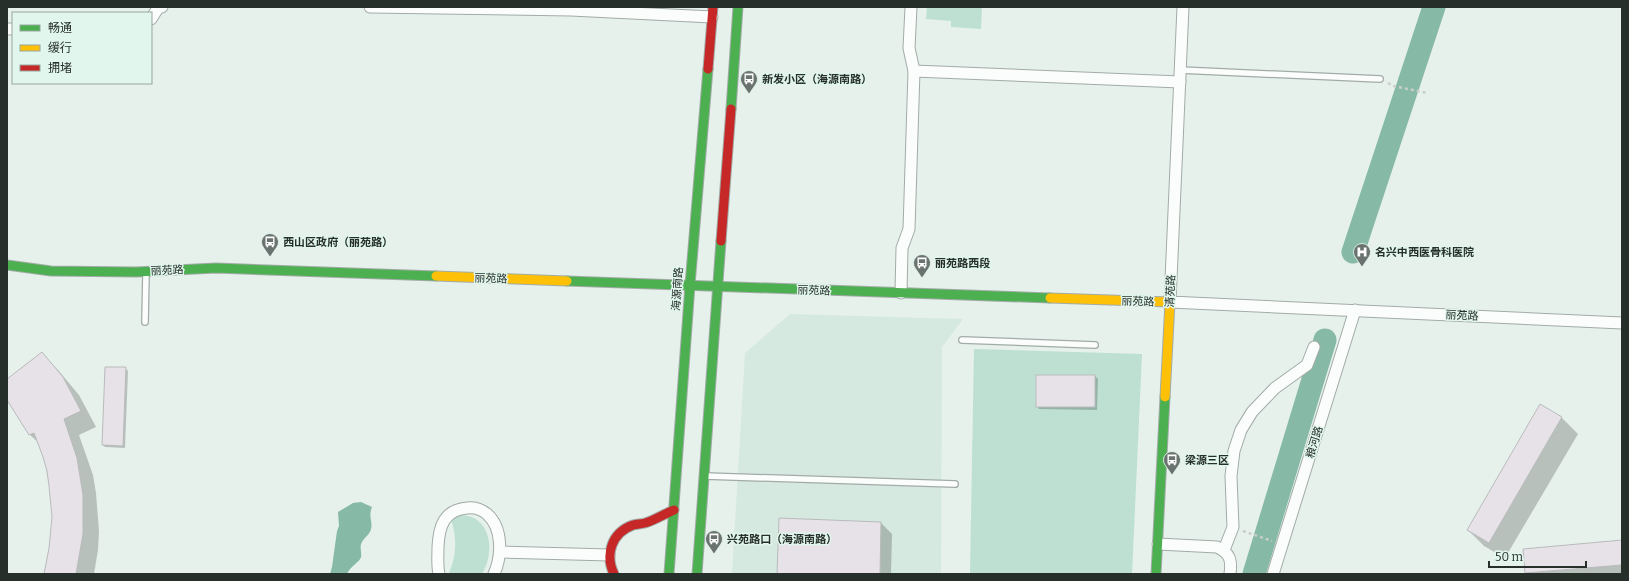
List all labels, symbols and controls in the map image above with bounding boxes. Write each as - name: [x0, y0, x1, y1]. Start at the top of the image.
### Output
- legend: [12, 12, 152, 84]
- text: 畅通: [48, 21, 72, 35]
- text: 缓行: [48, 41, 72, 55]
- text: 拥堵: [48, 61, 72, 75]
- bus stop icon: 新发小区（海源南路）: [739, 69, 759, 94]
- place label: 新发小区（海源南路）: [762, 73, 872, 86]
- bus stop icon: 西山区政府（丽苑路）: [260, 232, 280, 257]
- place label: 西山区政府（丽苑路）: [283, 236, 393, 249]
- hospital icon: 名兴中西医骨科医院: [1352, 242, 1372, 267]
- place label: 名兴中西医骨科医院: [1375, 246, 1474, 259]
- bus stop icon: 丽苑路西段: [912, 253, 932, 278]
- place label: 丽苑路西段: [935, 257, 990, 270]
- street label: 丽苑路: [150, 263, 184, 278]
- street label: 海源南路: [669, 267, 686, 311]
- street label: 丽苑路: [474, 271, 508, 286]
- street label: 清苑路: [1163, 274, 1178, 308]
- street label: 丽苑路: [797, 283, 831, 298]
- street label: 丽苑路: [1121, 294, 1155, 309]
- street label: 丽苑路: [1445, 308, 1479, 323]
- street label: 粮河路: [1303, 424, 1326, 460]
- bus stop icon: 梁源三区: [1162, 450, 1182, 475]
- place label: 梁源三区: [1185, 454, 1229, 467]
- bus stop icon: 兴苑路口（海源南路）: [704, 529, 724, 554]
- place label: 兴苑路口（海源南路）: [727, 533, 837, 546]
- scale bar: [1489, 543, 1586, 569]
- text: 50 m: [1495, 550, 1524, 564]

